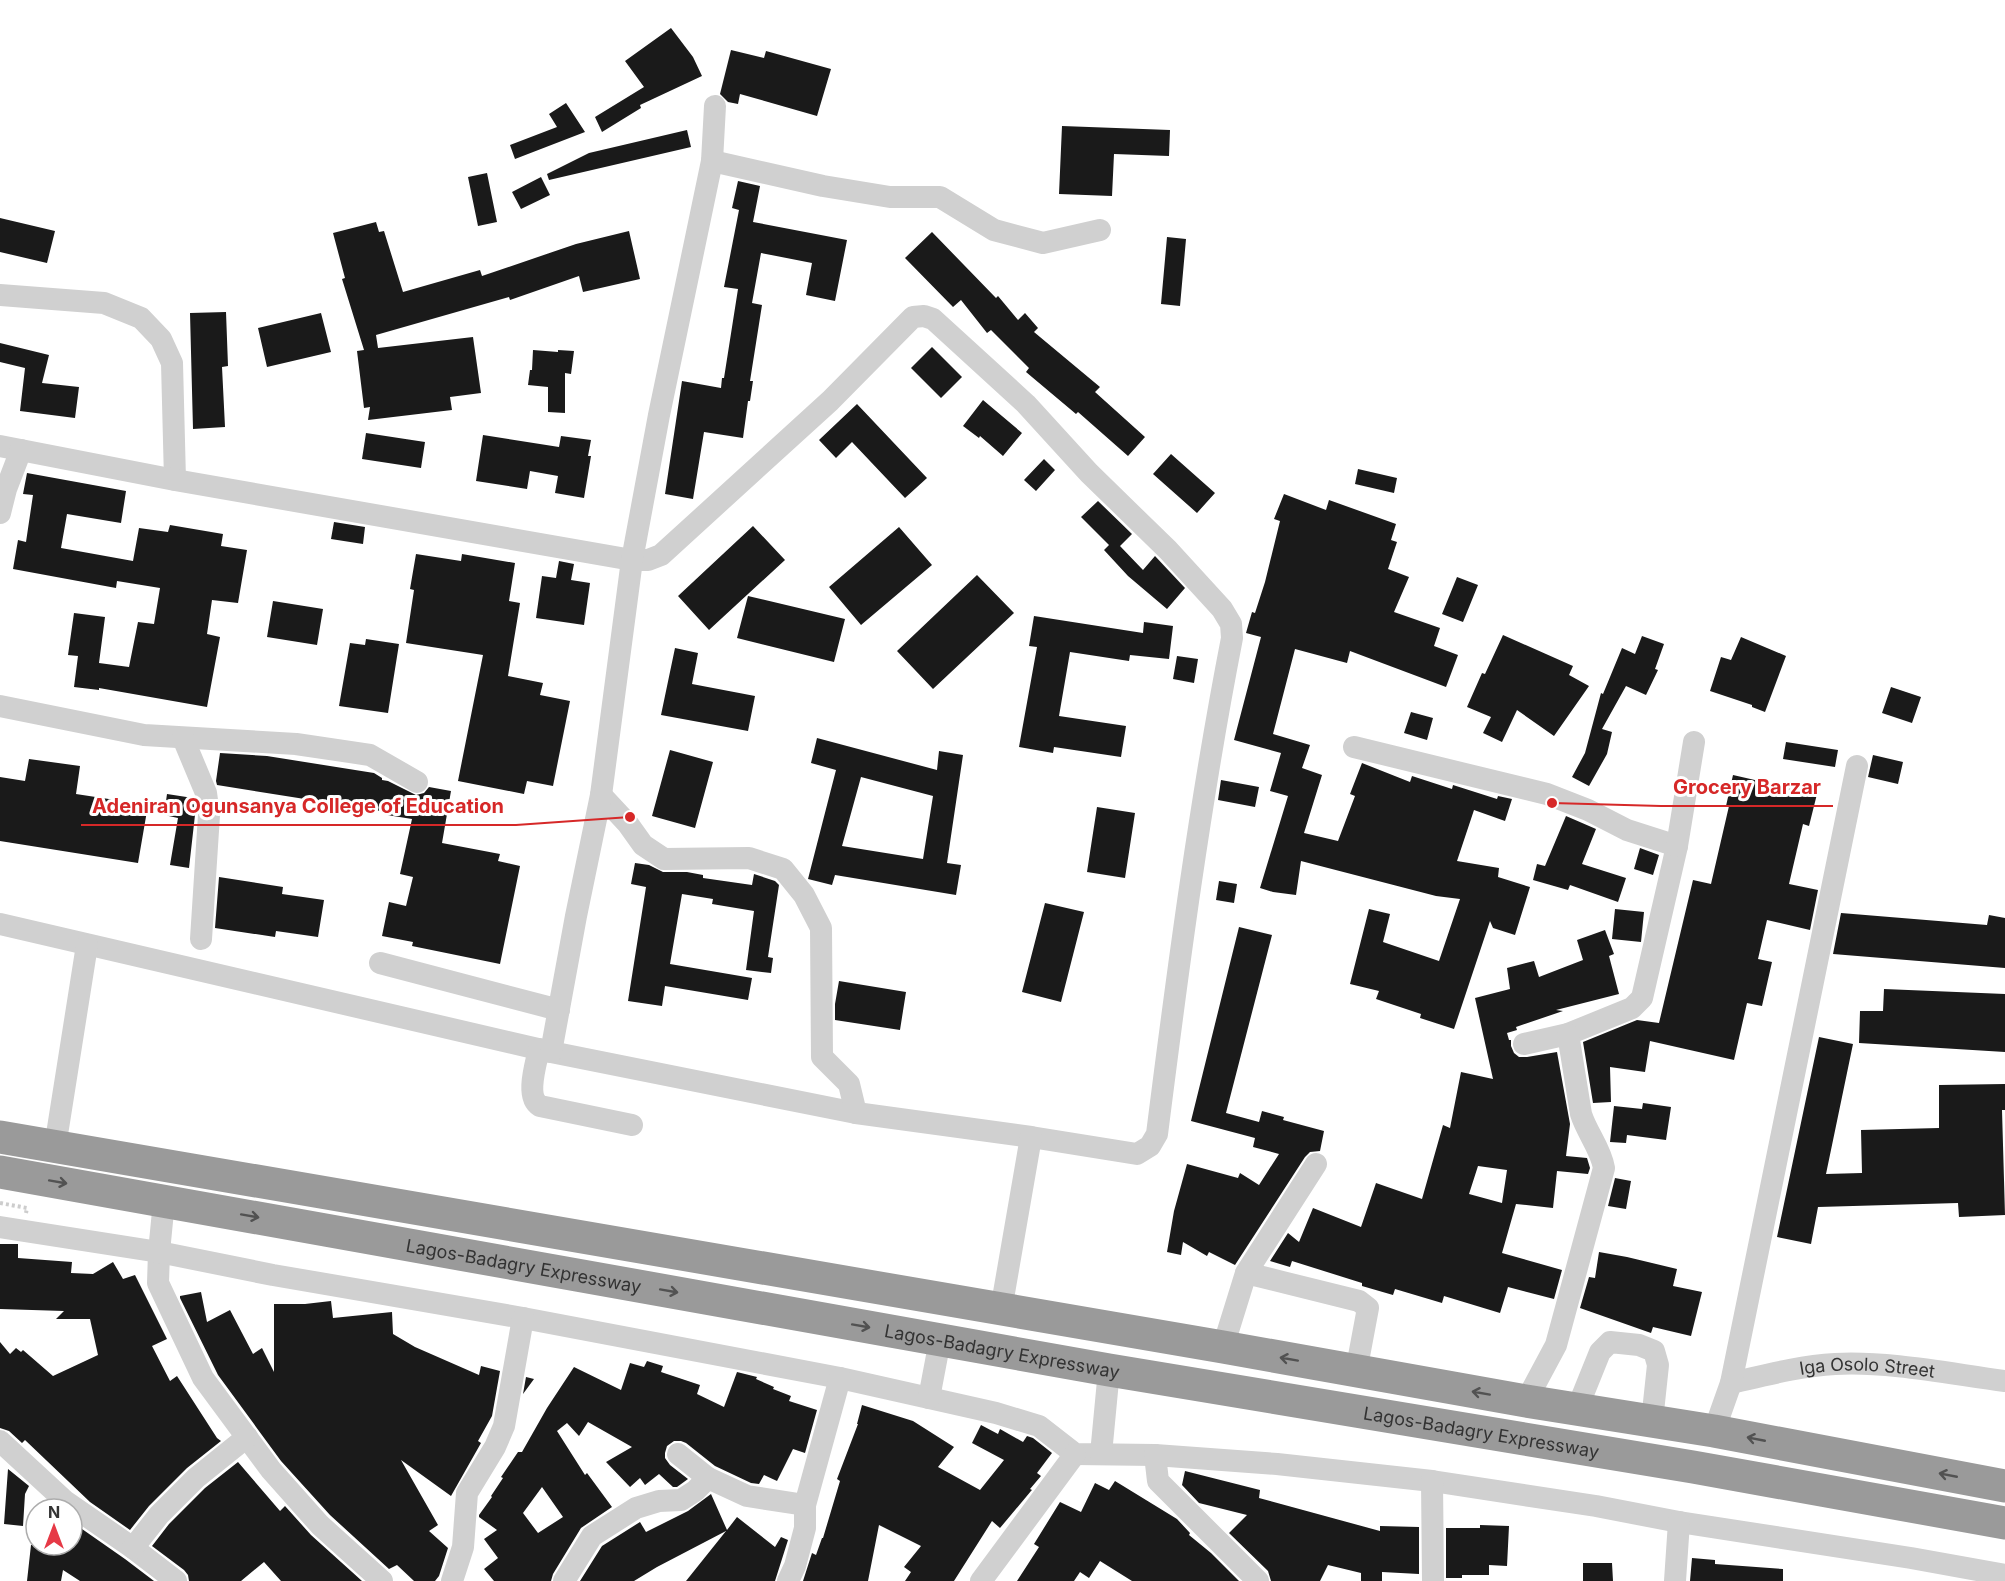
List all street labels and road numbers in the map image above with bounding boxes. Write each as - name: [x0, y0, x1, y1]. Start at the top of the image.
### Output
- street label: Lagos-Badagry Expressway: [404, 1234, 643, 1297]
- street label: Lagos-Badagry Expressway: [883, 1320, 1121, 1382]
- street label: Iga Osolo Street: [1798, 1353, 1936, 1381]
- street label: Lagos-Badagry Expressway: [1362, 1402, 1601, 1462]

